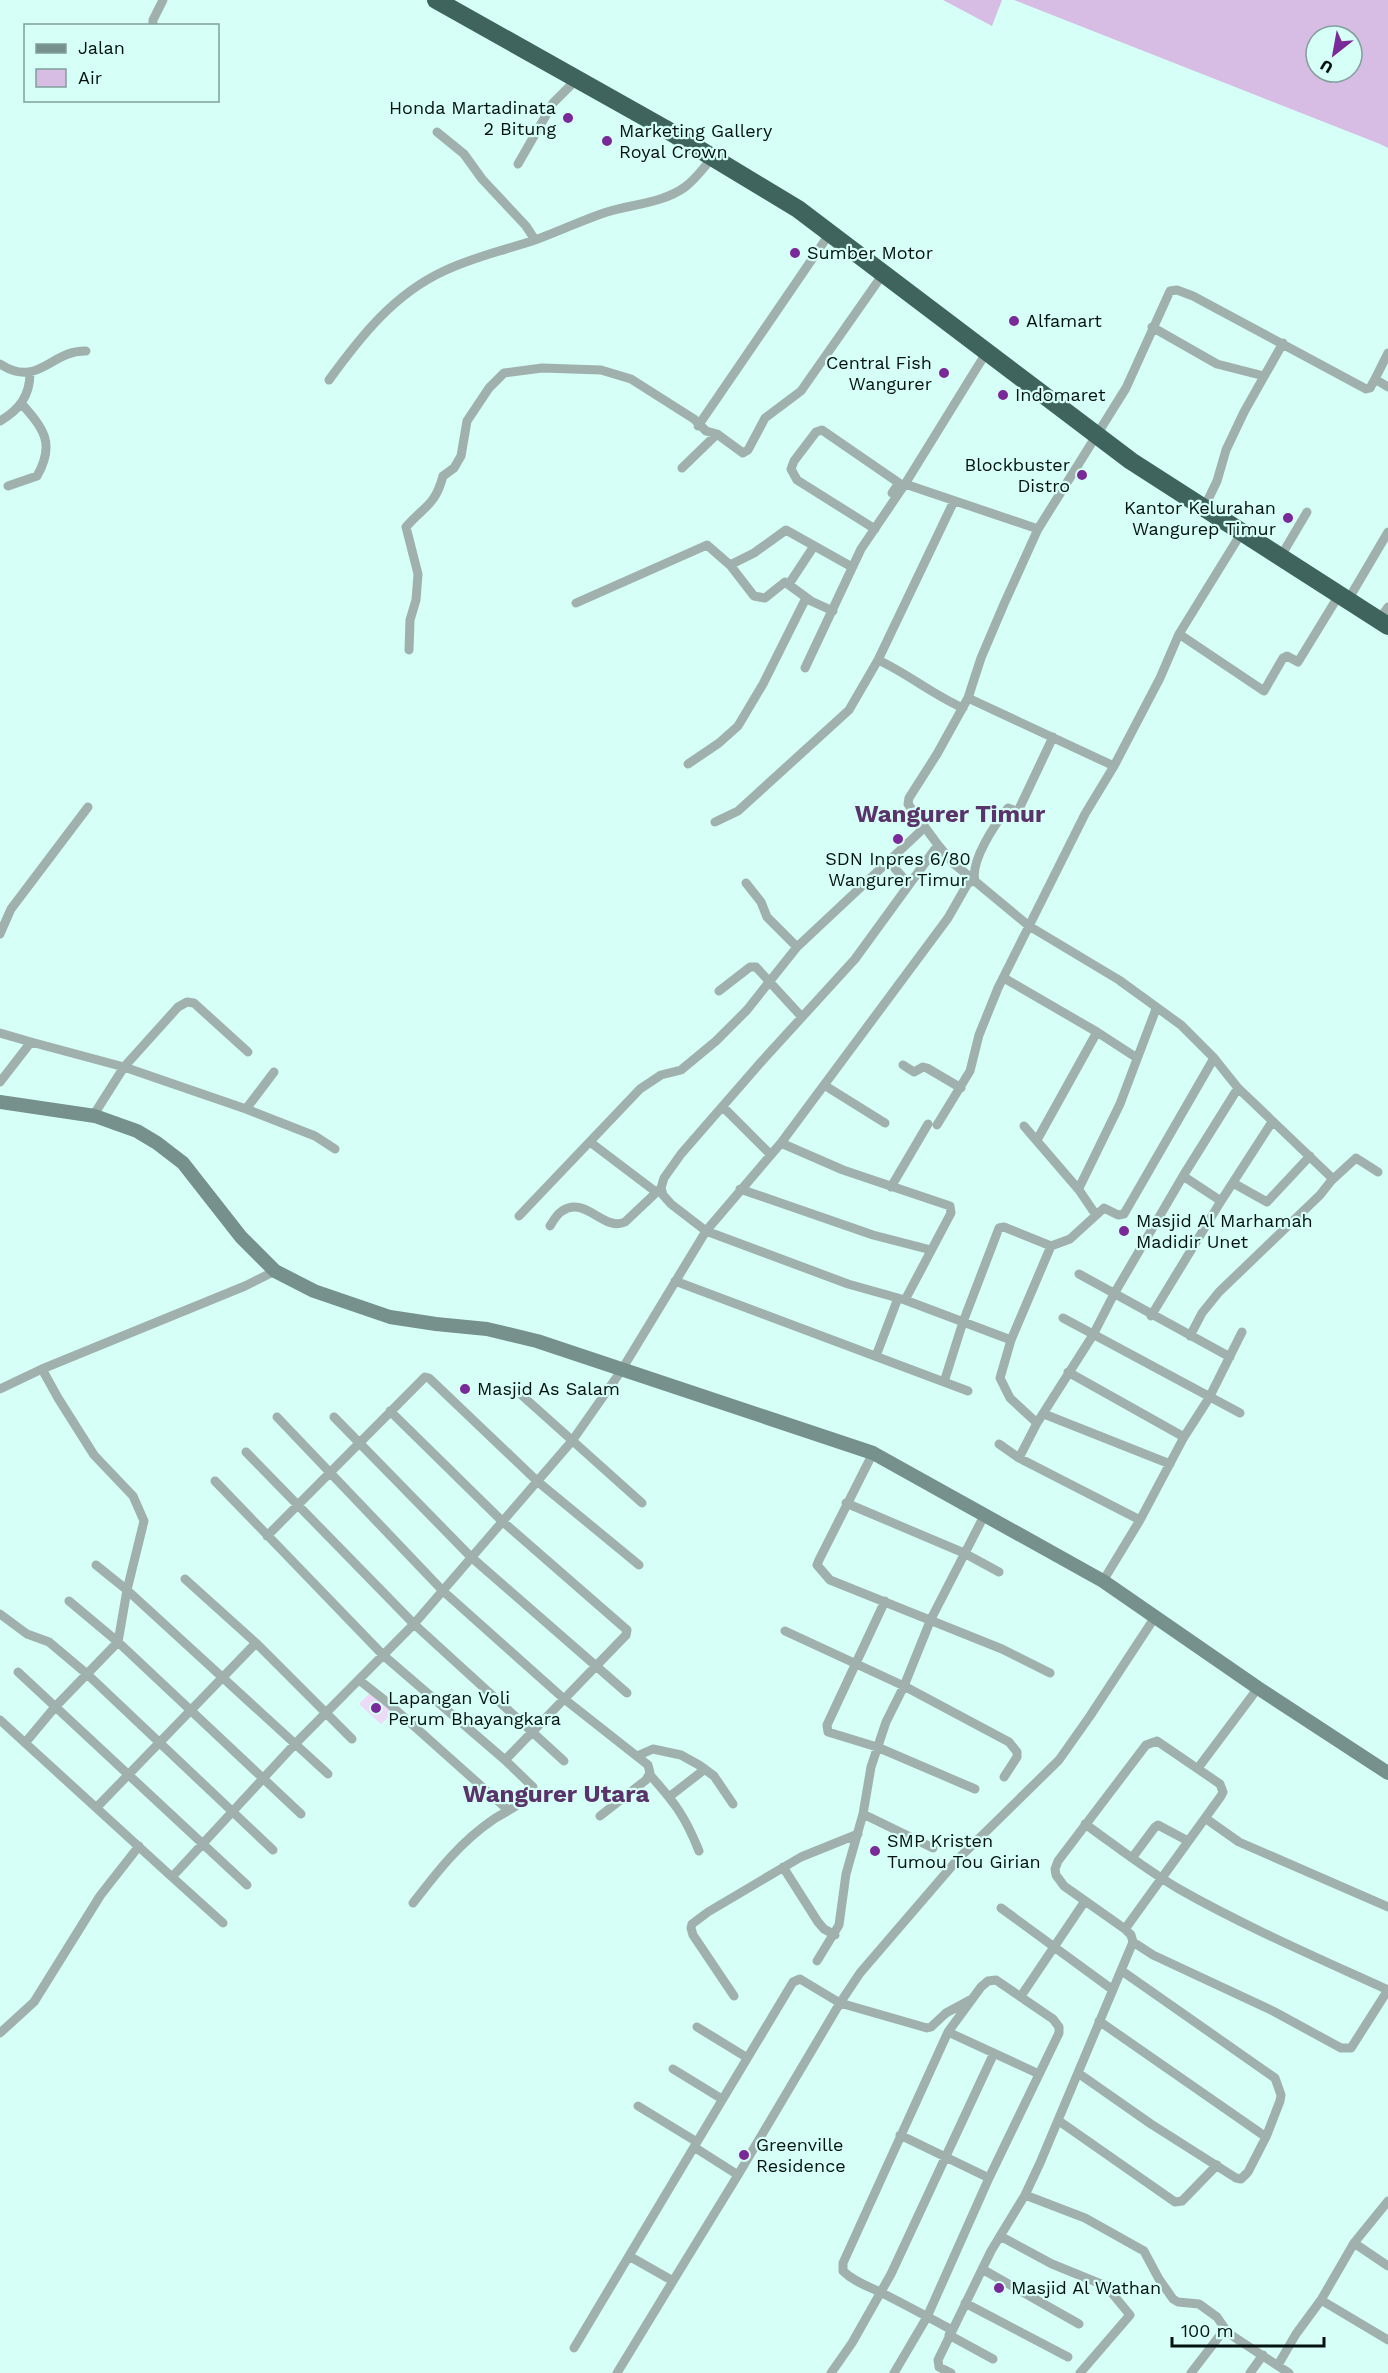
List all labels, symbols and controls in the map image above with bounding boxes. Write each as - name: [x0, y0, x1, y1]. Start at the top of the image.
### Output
- legend: [24, 24, 219, 102]
- north arrow: [1304, 24, 1364, 84]
- text: Jalan: [78, 37, 125, 58]
- text: U: [1317, 55, 1336, 78]
- text: Air: [78, 67, 102, 88]
- place label: Honda Martadinata 2 Bitung: [389, 97, 556, 139]
- marker: Honda Martadinata 2 Bitung: [561, 111, 575, 125]
- place label: Marketing Gallery Royal Crown: [619, 120, 773, 162]
- marker: Marketing Gallery Royal Crown: [600, 134, 614, 148]
- place label: Sumber Motor: [807, 242, 933, 263]
- marker: Sumber Motor: [788, 246, 802, 260]
- place label: Alfamart: [1026, 310, 1102, 331]
- marker: Alfamart: [1007, 314, 1021, 328]
- place label: Central Fish Wangurer: [826, 352, 932, 394]
- marker: Central Fish Wangurer: [937, 366, 951, 380]
- place label: Indomaret: [1015, 384, 1106, 405]
- marker: Indomaret: [996, 388, 1010, 402]
- place label: Blockbuster Distro: [965, 454, 1070, 496]
- marker: Blockbuster Distro: [1075, 468, 1089, 482]
- place label: Kantor Kelurahan Wangurep Timur: [1124, 497, 1276, 539]
- marker: Kantor Kelurahan Wangurep Timur: [1281, 511, 1295, 525]
- district label: Wangurer Timur: [855, 800, 1046, 828]
- marker: SDN Inpres 6/80 Wangurer Timur: [891, 832, 905, 846]
- place label: SDN Inpres 6/80 Wangurer Timur: [825, 848, 971, 890]
- place label: Masjid Al Marhamah Madidir Unet: [1136, 1210, 1313, 1252]
- marker: Masjid Al Marhamah Madidir Unet: [1117, 1224, 1131, 1238]
- place label: Masjid As Salam: [477, 1378, 620, 1399]
- marker: Masjid As Salam: [458, 1382, 472, 1396]
- place label: Lapangan Voli Perum Bhayangkara: [388, 1687, 561, 1729]
- marker: Lapangan Voli Perum Bhayangkara: [369, 1701, 383, 1715]
- district label: Wangurer Utara: [463, 1780, 649, 1808]
- place label: SMP Kristen Tumou Tou Girian: [887, 1830, 1041, 1872]
- marker: SMP Kristen Tumou Tou Girian: [868, 1844, 882, 1858]
- place label: Greenville Residence: [756, 2134, 846, 2176]
- marker: Greenville Residence: [737, 2148, 751, 2162]
- place label: Masjid Al Wathan: [1011, 2277, 1161, 2298]
- marker: Masjid Al Wathan: [992, 2281, 1006, 2295]
- scale bar: [1172, 2310, 1324, 2348]
- text: 100 m: [1181, 2320, 1234, 2341]

